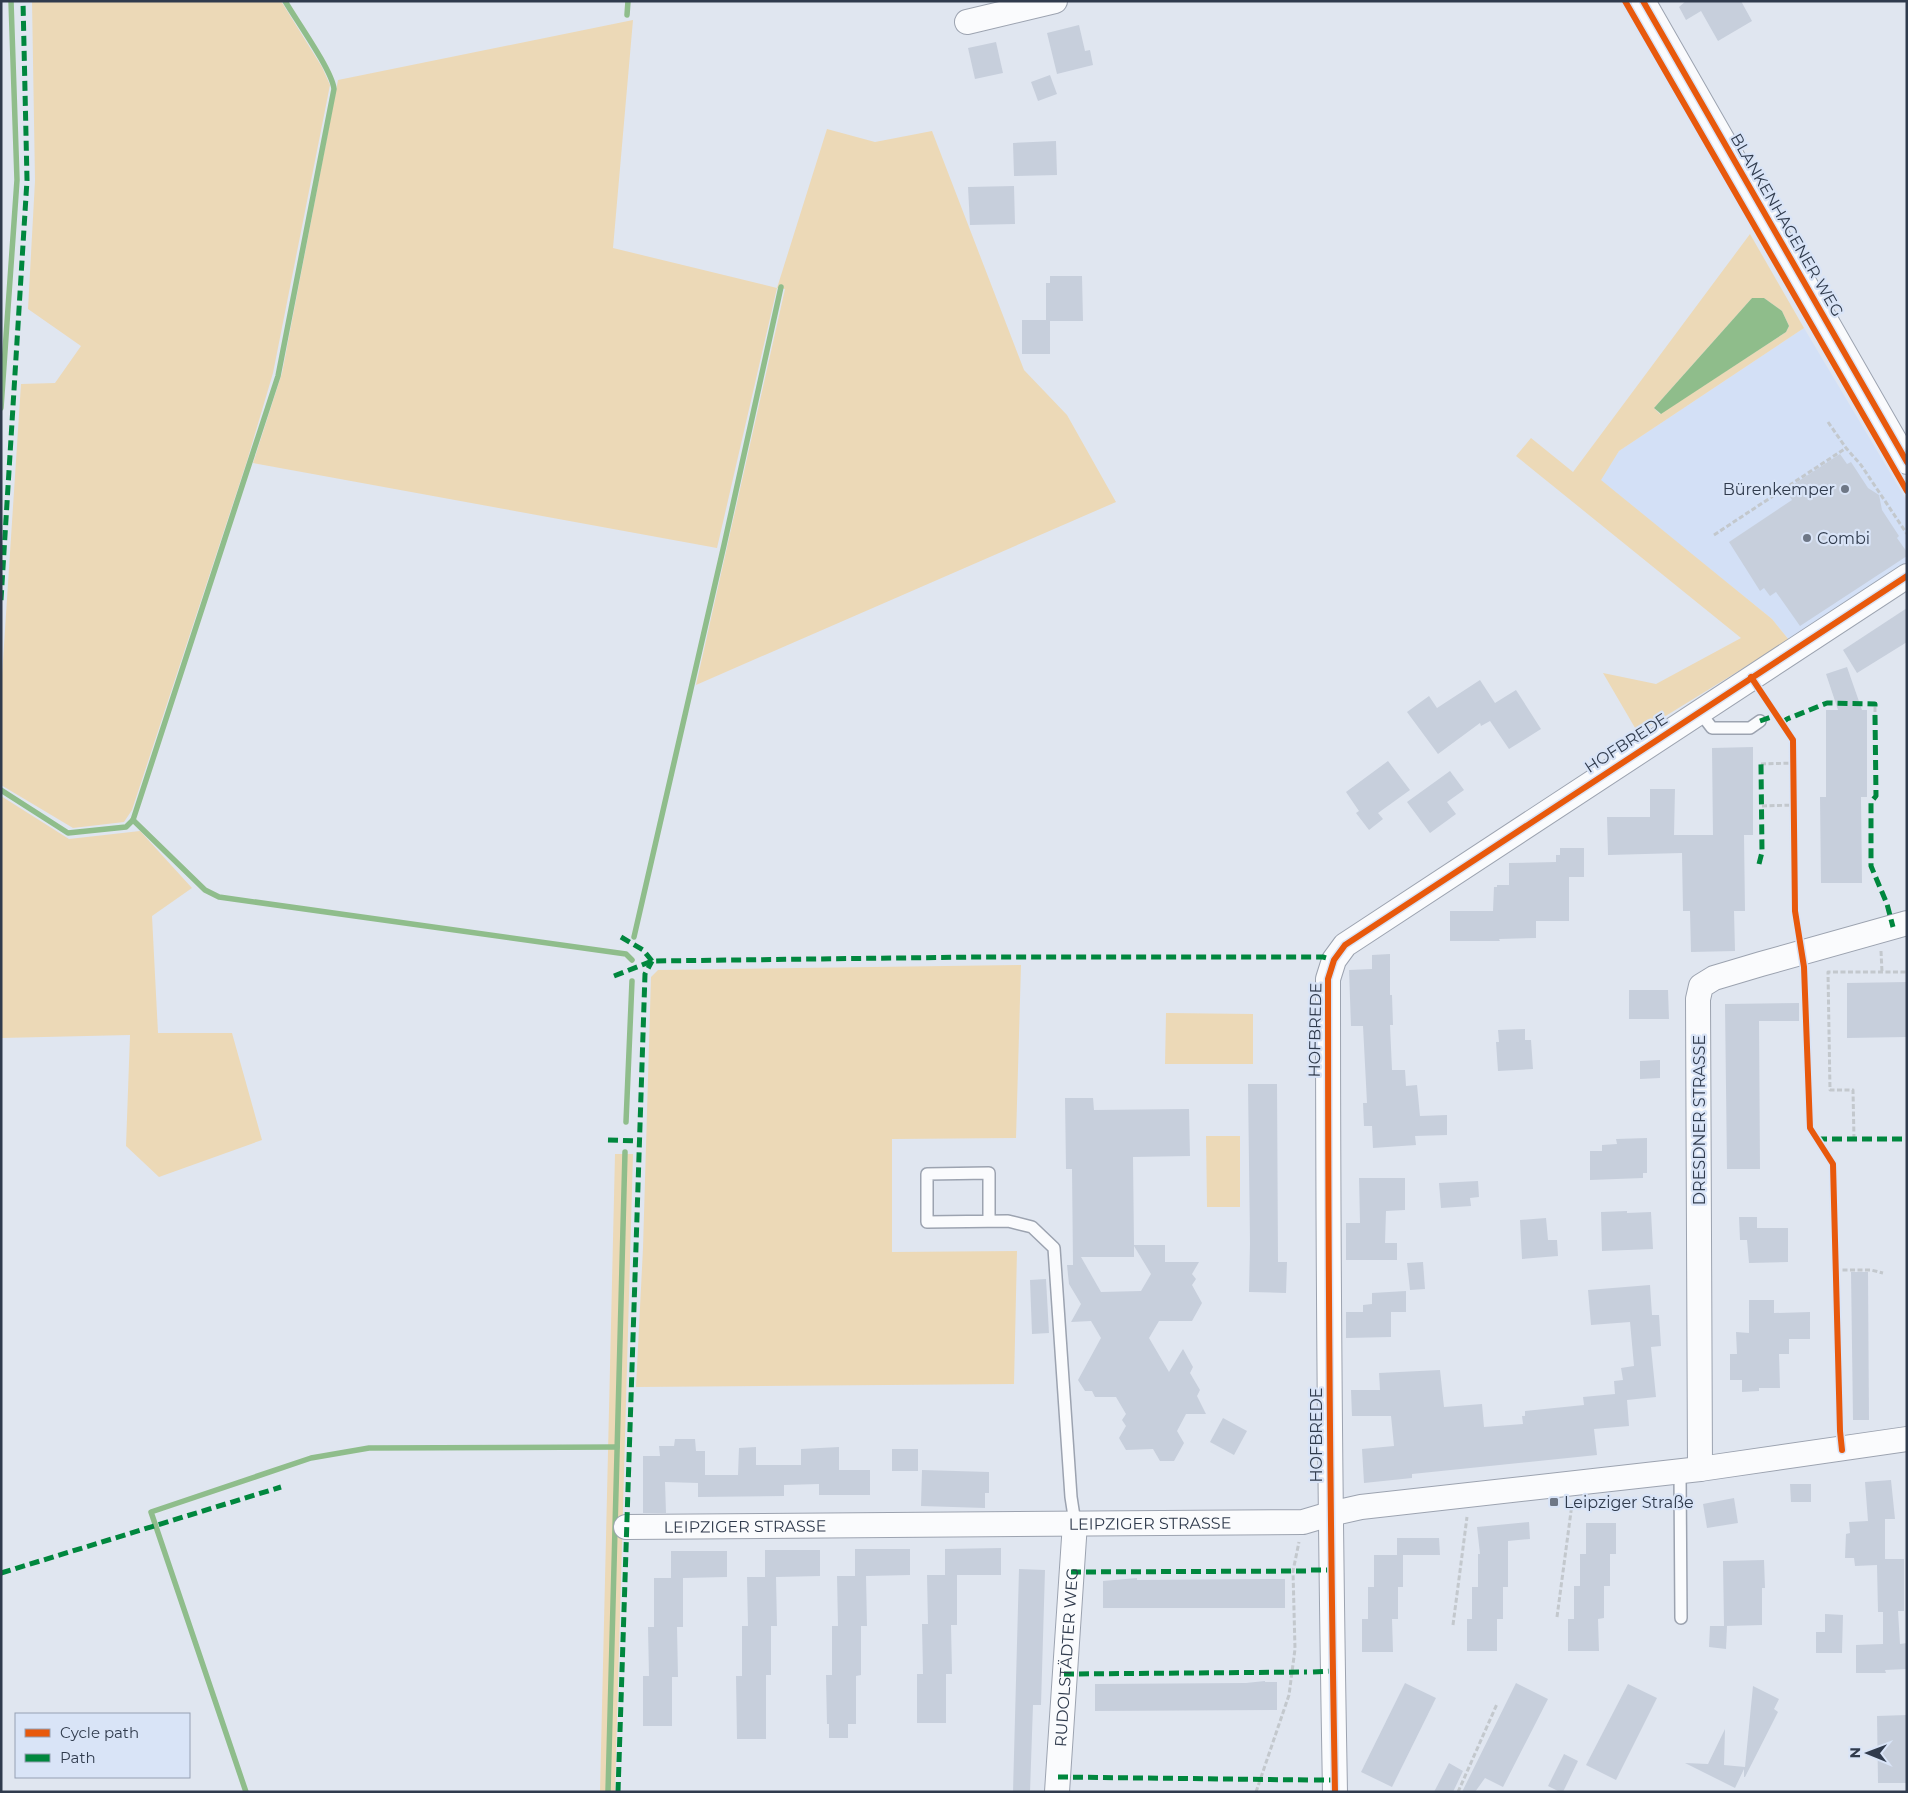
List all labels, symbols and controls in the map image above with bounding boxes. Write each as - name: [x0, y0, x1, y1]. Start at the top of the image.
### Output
- street label: BLANKENHAGENER WEG: [1727, 130, 1847, 320]
- place label: Bürenkemper: [1723, 480, 1835, 499]
- marker: Bürenkemper: [1839, 483, 1851, 495]
- place label: Combi: [1817, 529, 1870, 548]
- marker: Combi: [1801, 532, 1813, 544]
- street label: HOFBREDE: [1581, 709, 1671, 777]
- street label: HOFBREDE: [1305, 982, 1325, 1078]
- street label: DRESDNER STRASSE: [1690, 1035, 1709, 1205]
- street label: HOFBREDE: [1307, 1388, 1326, 1482]
- place label: Leipziger Straße: [1564, 1493, 1694, 1512]
- marker: Leipziger Straße: [1548, 1496, 1560, 1508]
- street label: LEIPZIGER STRASSE: [1069, 1513, 1231, 1533]
- street label: LEIPZIGER STRASSE: [664, 1516, 826, 1536]
- street label: RUDOLSTÄDTER WEG: [1051, 1567, 1081, 1747]
- legend: [15, 1713, 190, 1778]
- text: Cycle path: [60, 1723, 139, 1742]
- north arrow: [1843, 1728, 1893, 1778]
- text: N: [1846, 1747, 1864, 1759]
- text: Path: [60, 1748, 96, 1767]

